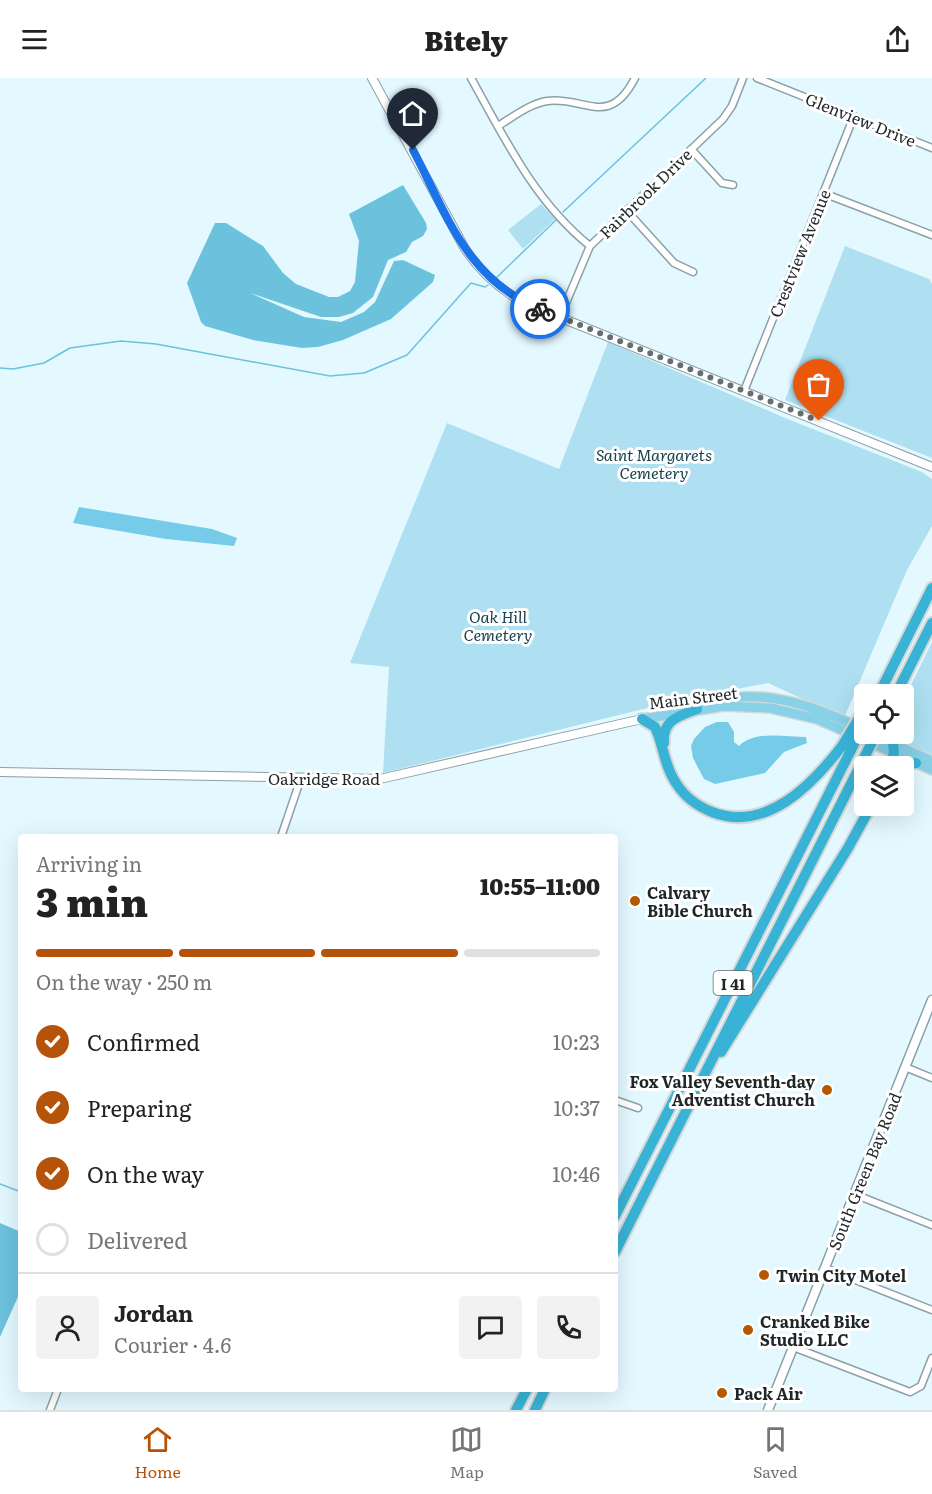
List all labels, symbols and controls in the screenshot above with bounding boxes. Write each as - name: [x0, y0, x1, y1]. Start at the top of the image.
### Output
- text: Bitely: [424, 19, 508, 59]
- icon: menu: [18, 23, 51, 56]
- icon: share: [881, 23, 914, 56]
- street label: Glenview Drive: [802, 86, 920, 152]
- pin: [387, 88, 438, 150]
- icon: home: [396, 97, 429, 130]
- street label: Fairbrook Drive: [593, 142, 697, 244]
- street label: Crestview Avenue: [762, 185, 836, 321]
- courier: [510, 279, 570, 339]
- icon: bike: [524, 293, 557, 326]
- pin: [793, 359, 844, 421]
- icon: bag: [802, 368, 835, 401]
- park label: Saint Margarets Cemetery: [596, 442, 712, 484]
- park label: Oak Hill Cemetery: [464, 604, 532, 646]
- street label: Main Street: [647, 680, 739, 714]
- map controls: [854, 684, 914, 816]
- button: locate: [854, 684, 914, 744]
- button: layers: [854, 756, 914, 816]
- street label: Oakridge Road: [268, 766, 380, 790]
- text: Arriving in: [36, 848, 142, 878]
- text: 10:55–11:00: [480, 869, 600, 902]
- text: 3 min: [36, 871, 148, 929]
- place label: Calvary Bible Church: [647, 880, 753, 922]
- marker: Calvary Bible Church: [628, 894, 642, 908]
- text: On the way · 250 m: [36, 966, 212, 996]
- road number: I 41: [714, 971, 752, 995]
- icon: check: [36, 1025, 69, 1058]
- text: Confirmed: [87, 1025, 200, 1058]
- text: 10:23: [553, 1026, 600, 1056]
- place label: Fox Valley Seventh-day Adventist Church: [630, 1069, 815, 1111]
- marker: Fox Valley Seventh-day Adventist Church: [820, 1083, 834, 1097]
- street label: South Green Bay Road: [821, 1088, 907, 1253]
- icon: check: [36, 1091, 69, 1124]
- text: Preparing: [87, 1091, 191, 1124]
- text: 10:37: [553, 1092, 600, 1122]
- icon: check: [36, 1157, 69, 1190]
- text: On the way: [87, 1157, 204, 1190]
- text: 10:46: [552, 1158, 600, 1188]
- text: Delivered: [87, 1223, 188, 1256]
- place label: Twin City Motel: [776, 1263, 906, 1287]
- marker: Twin City Motel: [757, 1268, 771, 1282]
- button: person: [36, 1296, 99, 1359]
- text: Jordan: [114, 1296, 193, 1329]
- button: chat: [459, 1296, 522, 1359]
- button: phone: [537, 1296, 600, 1359]
- place label: Cranked Bike Studio LLC: [760, 1309, 870, 1351]
- marker: Cranked Bike Studio LLC: [741, 1323, 755, 1337]
- text: Courier · 4.6: [114, 1329, 231, 1359]
- place label: Pack Air: [734, 1381, 803, 1405]
- marker: Pack Air: [715, 1386, 729, 1400]
- tab: Home: [135, 1423, 181, 1483]
- tab: Map: [450, 1423, 484, 1483]
- tab: Saved: [753, 1423, 797, 1483]

